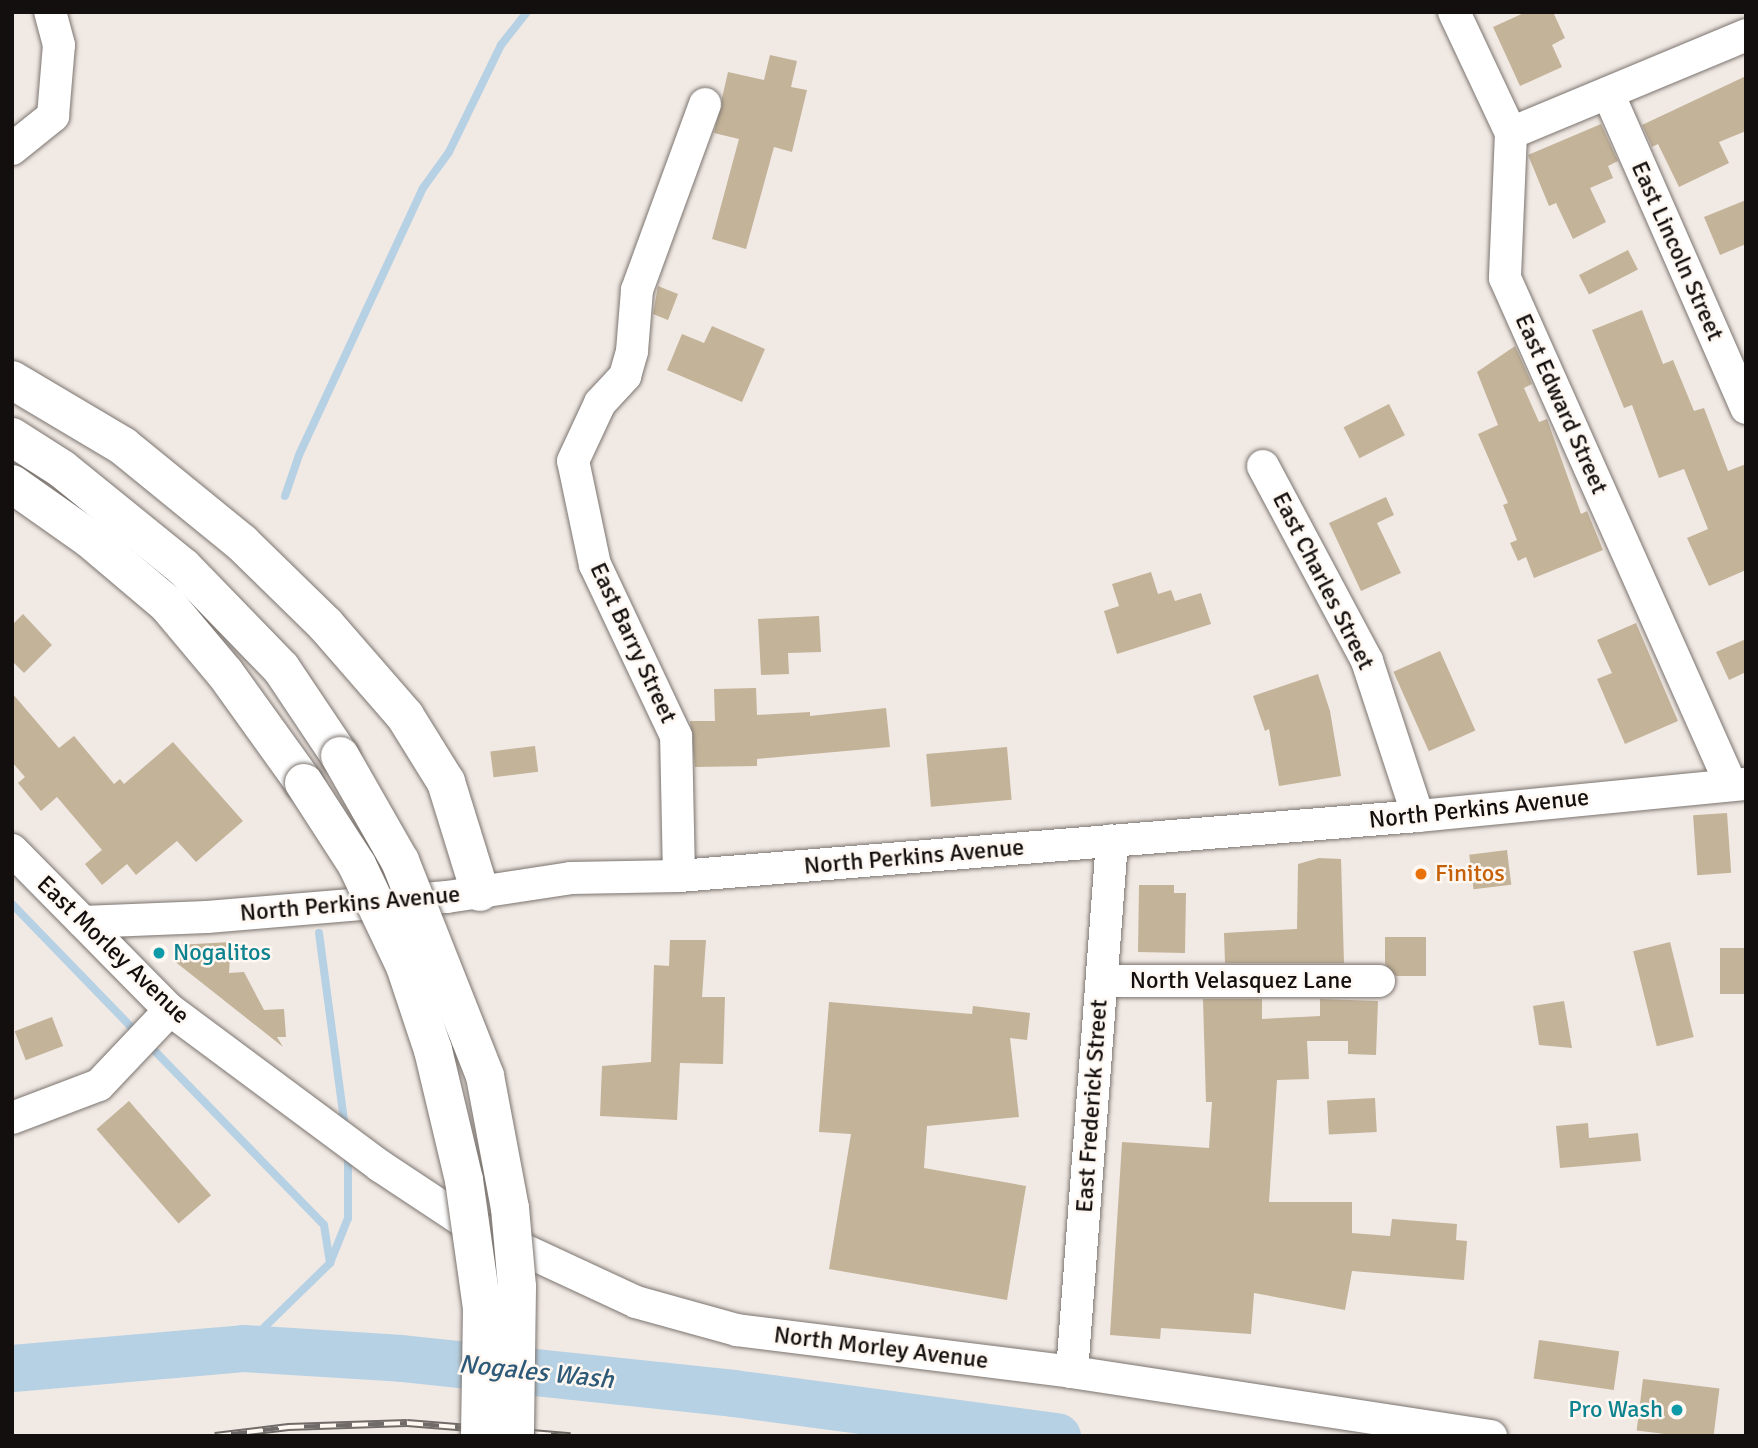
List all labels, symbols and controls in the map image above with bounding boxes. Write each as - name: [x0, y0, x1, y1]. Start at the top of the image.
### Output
- street label: East Lincoln Street: [1625, 157, 1729, 345]
- street label: East Edward Street: [1508, 309, 1614, 499]
- street label: East Charles Street: [1266, 487, 1380, 675]
- street label: East Barry Street: [583, 558, 683, 728]
- street label: North Perkins Avenue: [1368, 783, 1590, 835]
- street label: North Perkins Avenue: [803, 833, 1025, 881]
- place label: Finitos: [1435, 860, 1505, 888]
- marker: Finitos: [1413, 866, 1429, 882]
- street label: East Morley Avenue: [31, 870, 195, 1030]
- street label: North Perkins Avenue: [239, 880, 461, 928]
- place label: Nogalitos: [173, 939, 271, 967]
- marker: Nogalitos: [151, 945, 167, 961]
- street label: North Velasquez Lane: [1130, 967, 1352, 995]
- street label: East Frederick Street: [1070, 998, 1114, 1214]
- street label: North Morley Avenue: [772, 1321, 990, 1375]
- water label: Nogales Wash: [457, 1349, 615, 1397]
- place label: Pro Wash: [1568, 1396, 1663, 1424]
- marker: Pro Wash: [1669, 1402, 1685, 1418]

